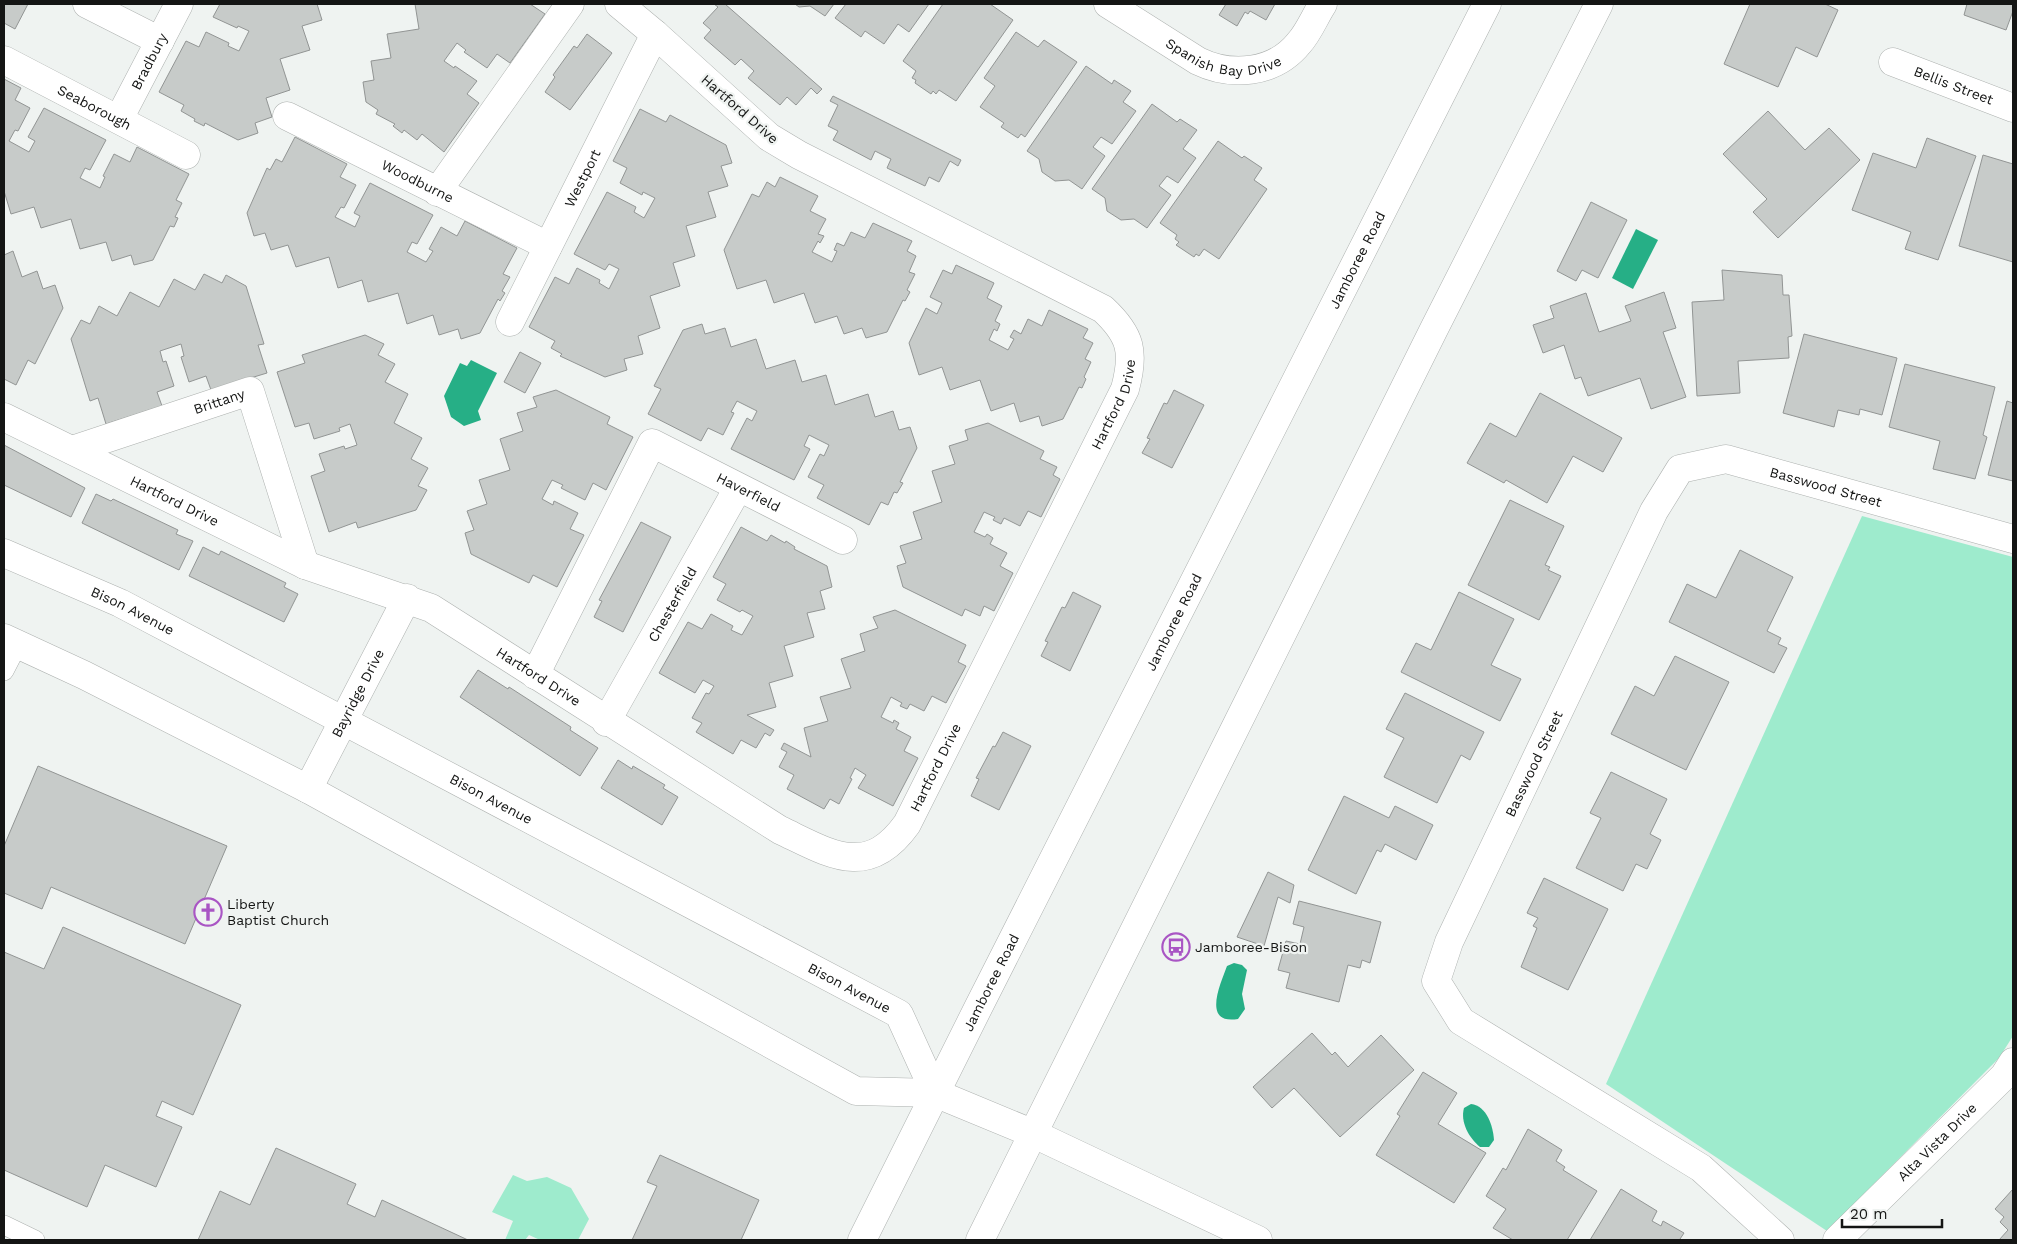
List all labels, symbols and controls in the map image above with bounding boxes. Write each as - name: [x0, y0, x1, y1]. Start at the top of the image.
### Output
- street label: Bradbury: [128, 30, 171, 92]
- street label: Spanish Bay Drive: [1163, 35, 1284, 79]
- street label: Bellis Street: [1912, 63, 1996, 108]
- street label: Hartford Drive: [698, 71, 782, 147]
- street label: Seaborough: [55, 81, 134, 133]
- street label: Westport: [561, 146, 604, 210]
- street label: Woodburne: [379, 156, 456, 206]
- street label: Jamboree Road: [1326, 209, 1388, 311]
- street label: Hartford Drive: [1088, 359, 1138, 452]
- street label: Brittany: [191, 385, 248, 417]
- street label: Basswood Street: [1768, 464, 1884, 510]
- street label: Haverfield: [714, 469, 783, 515]
- street label: Hartford Drive: [128, 472, 221, 529]
- street label: Chesterfield: [645, 564, 700, 645]
- street label: Jamboree Road: [1142, 571, 1205, 673]
- street label: Bison Avenue: [88, 583, 177, 638]
- street label: Hartford Drive: [493, 644, 584, 709]
- street label: Bayridge Drive: [328, 646, 387, 740]
- street label: Basswood Street: [1502, 708, 1566, 819]
- street label: Hartford Drive: [907, 721, 964, 814]
- street label: Bison Avenue: [447, 771, 535, 827]
- place label: Liberty Baptist Church: [227, 896, 329, 928]
- church icon: Liberty Baptist Church: [193, 897, 223, 927]
- street label: Jamboree Road: [960, 931, 1022, 1034]
- bus stop icon: Jamboree-Bison: [1161, 932, 1191, 962]
- place label: Jamboree-Bison: [1195, 939, 1307, 955]
- street label: Bison Avenue: [805, 959, 893, 1016]
- street label: Alta Vista Drive: [1894, 1100, 1980, 1184]
- scale bar: [1842, 1196, 1942, 1228]
- text: 20 m: [1850, 1205, 1888, 1223]

